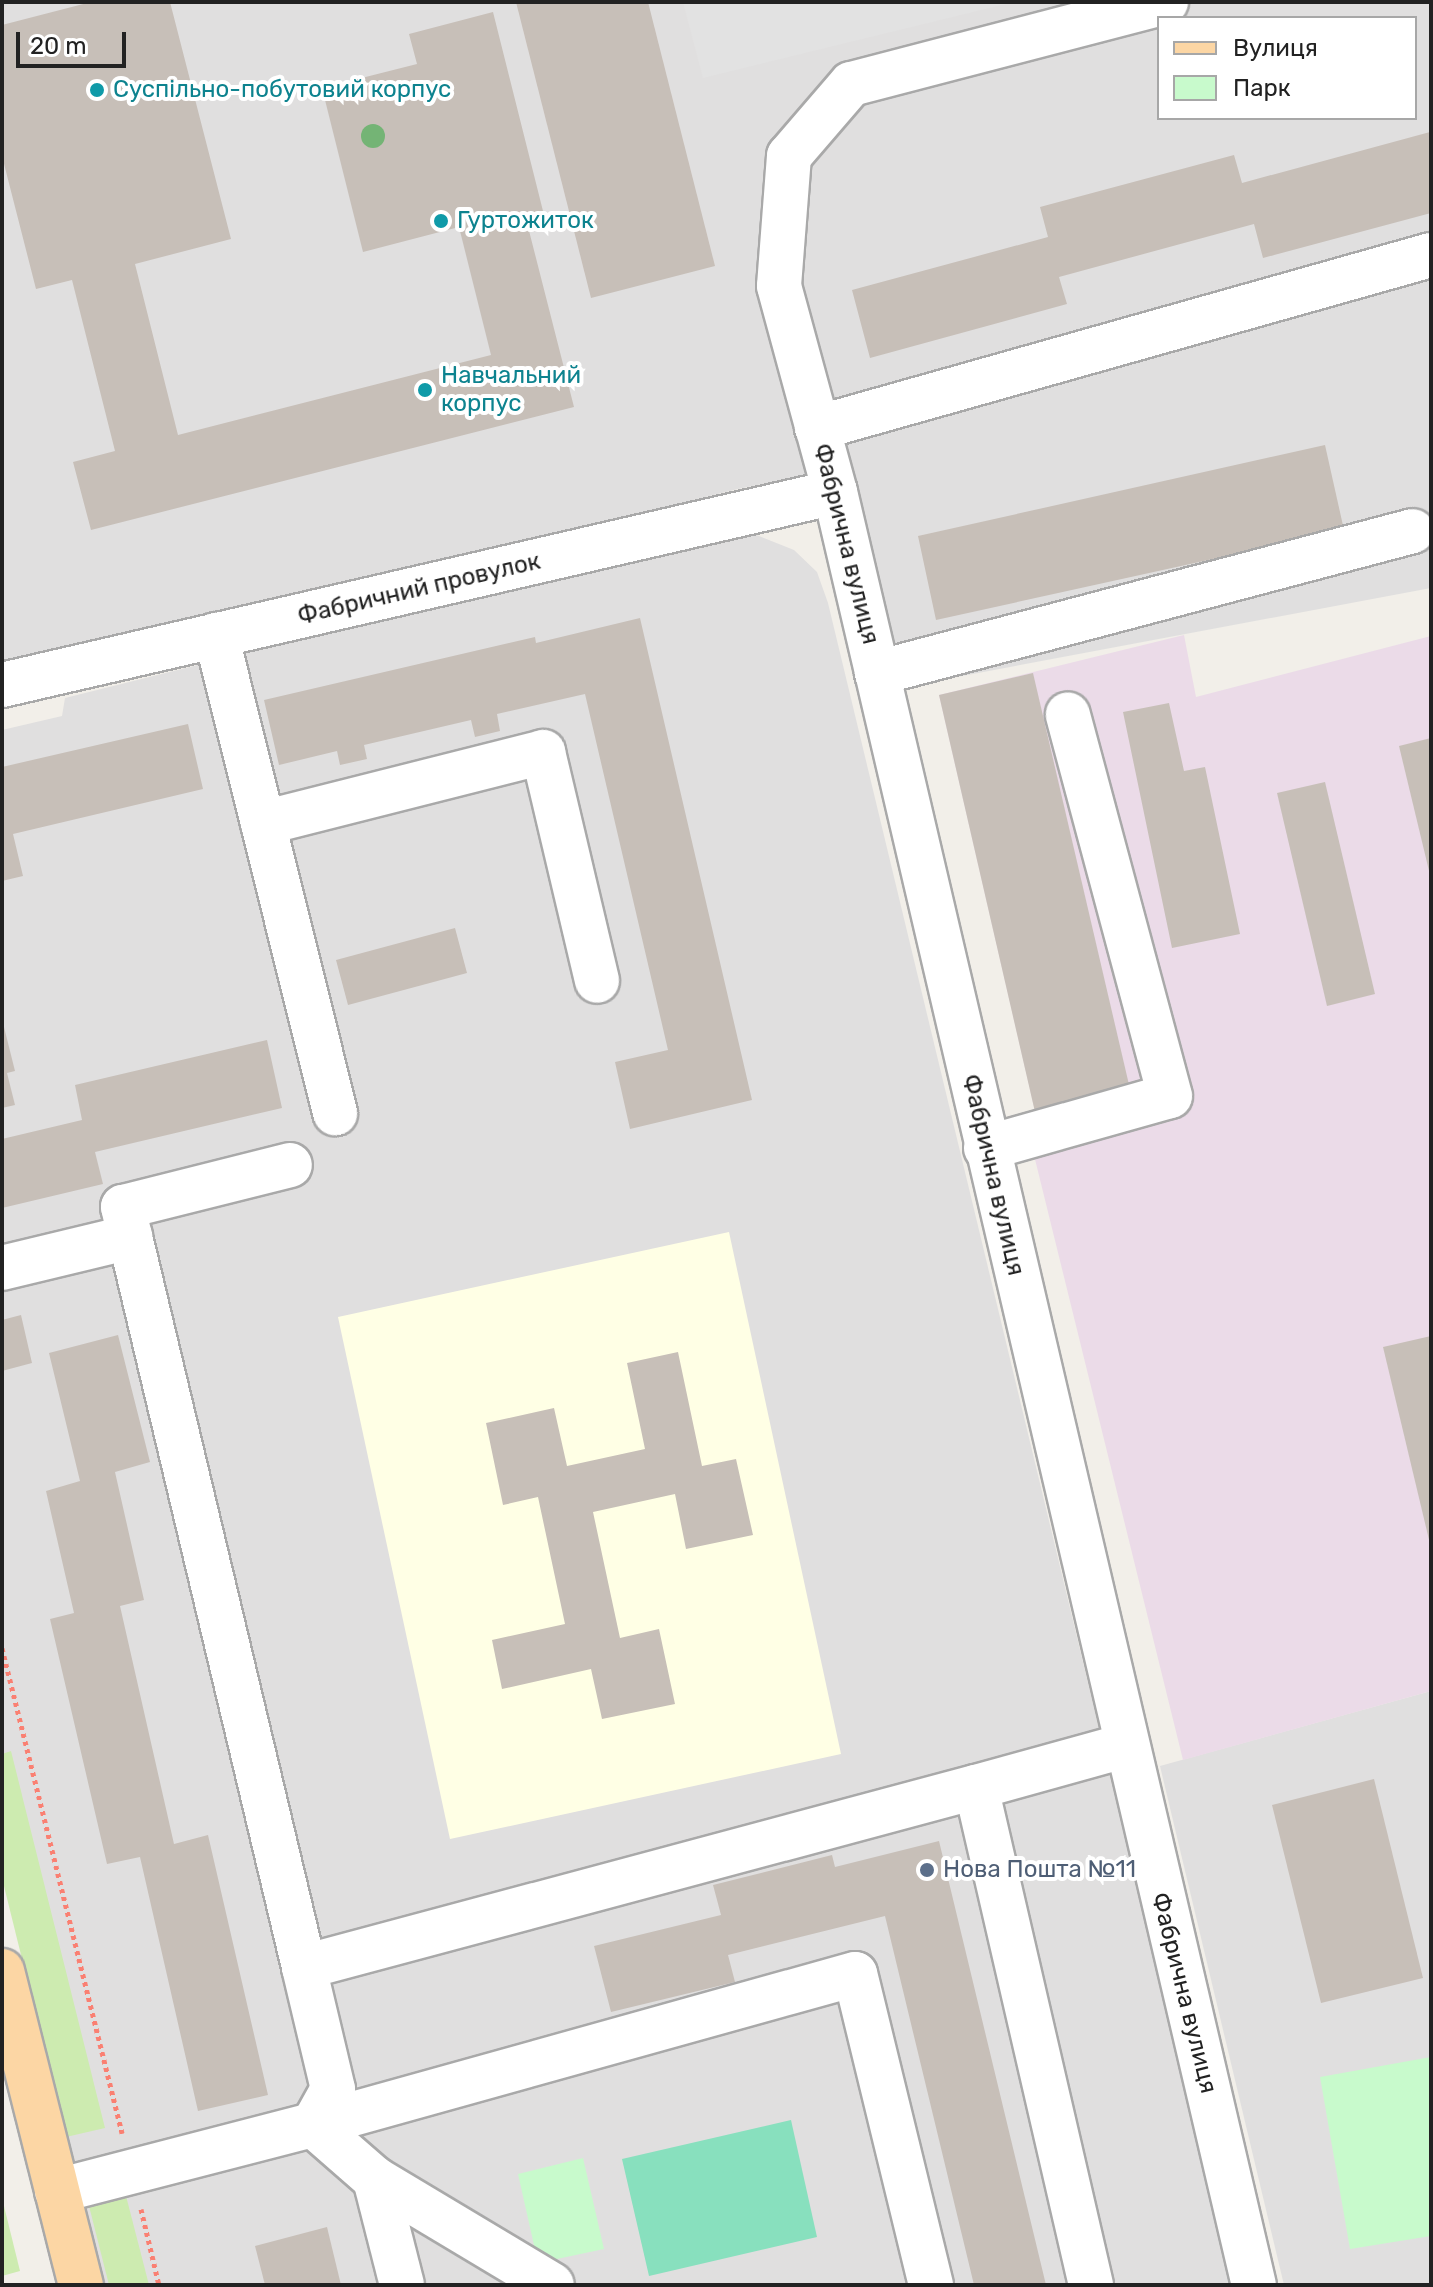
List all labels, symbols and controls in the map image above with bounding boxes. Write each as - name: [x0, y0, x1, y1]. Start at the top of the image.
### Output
- scale bar: [20, 16, 130, 66]
- legend: [1157, 16, 1417, 120]
- text: 20 m: [30, 32, 87, 60]
- text: Вулиця: [1233, 34, 1318, 62]
- text: Парк: [1233, 74, 1291, 102]
- place label: Суспільно-побутовий корпус: [113, 76, 451, 104]
- marker: Суспільно-побутовий корпус: [88, 81, 106, 99]
- place label: Гуртожиток: [457, 207, 594, 235]
- marker: Гуртожиток: [432, 212, 450, 230]
- place label: Навчальний корпус: [441, 362, 581, 418]
- marker: Навчальний корпус: [416, 381, 434, 399]
- street label: Фабрична вулиця: [807, 441, 885, 647]
- street label: Фабричний провулок: [295, 547, 543, 631]
- street label: Фабрична вулиця: [956, 1071, 1030, 1279]
- place label: Нова Пошта №11: [943, 1856, 1136, 1884]
- marker: Нова Пошта №11: [918, 1861, 936, 1879]
- street label: Фабрична вулиця: [1145, 1890, 1223, 2096]

